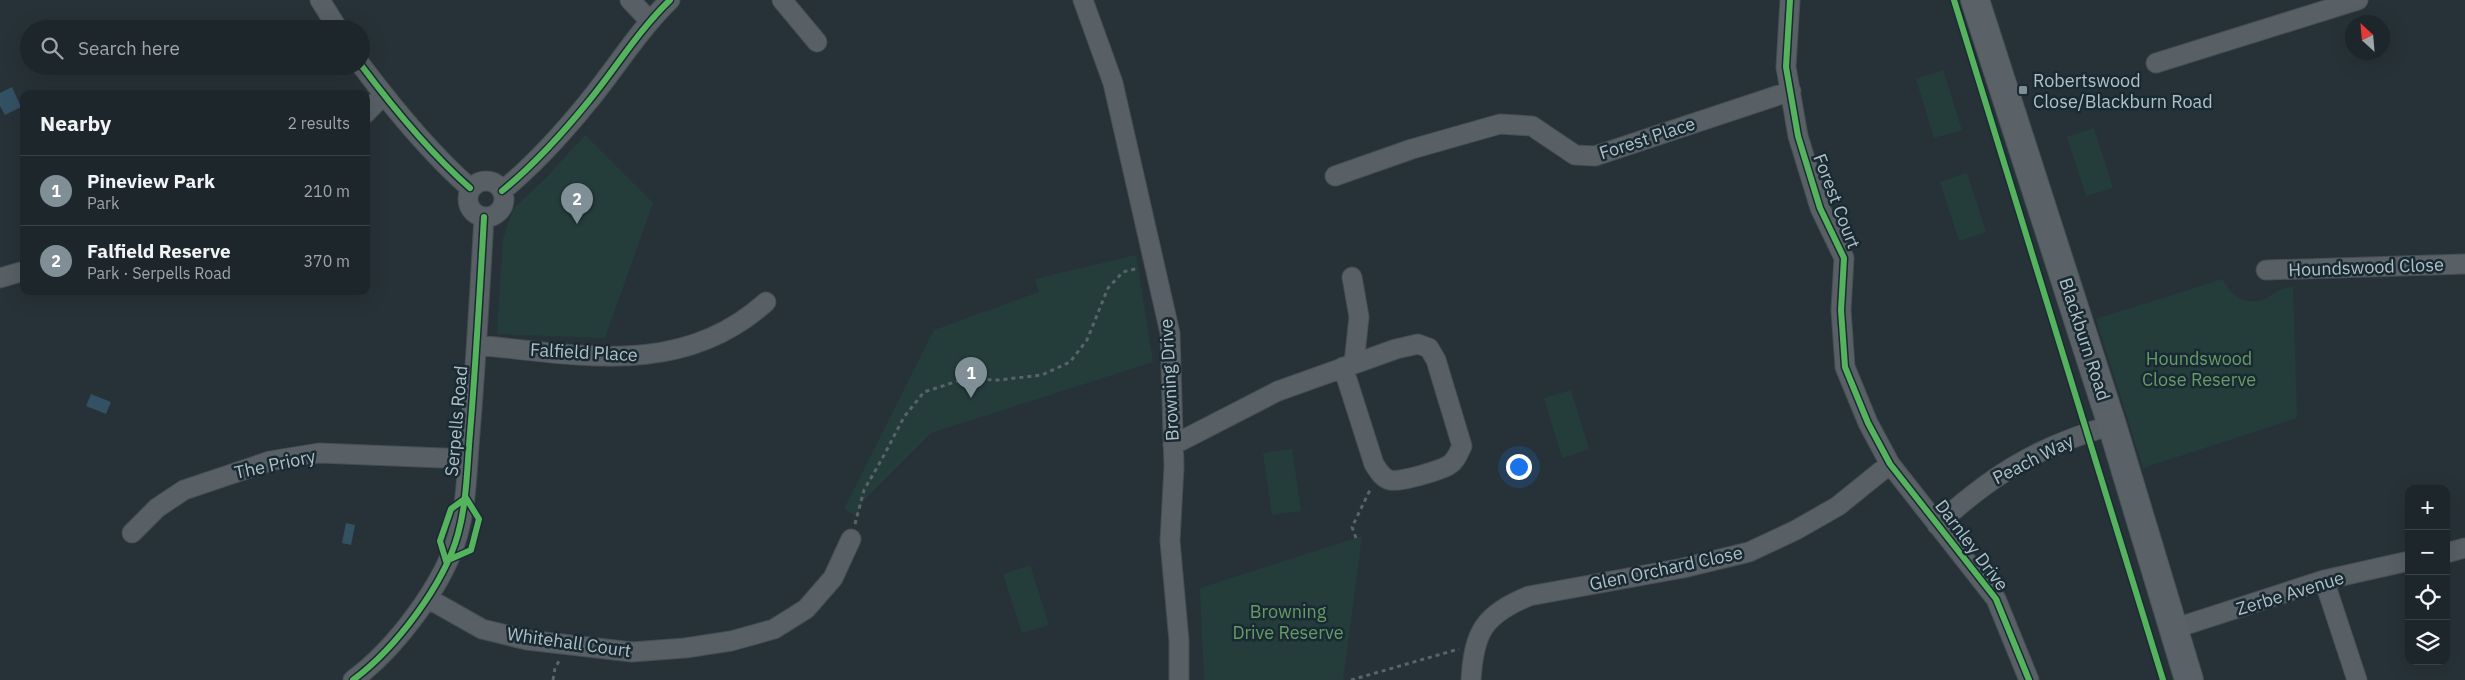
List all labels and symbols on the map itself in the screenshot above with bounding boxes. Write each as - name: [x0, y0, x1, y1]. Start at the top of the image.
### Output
- north arrow: [2345, 15, 2390, 60]
- place label: Robertswood Close/Blackburn Road: [2033, 69, 2213, 113]
- marker: Robertswood Close/Blackburn Road: [2017, 84, 2029, 96]
- street label: Forest Place: [1596, 112, 1698, 164]
- street label: Forest Court: [1808, 150, 1866, 252]
- pin: 2: [561, 183, 593, 224]
- street label: Houndswood Close: [2288, 253, 2444, 281]
- street label: Blackburn Road: [2054, 275, 2116, 403]
- street label: Browning Drive: [1154, 318, 1184, 442]
- street label: Falfield Place: [530, 338, 639, 366]
- park label: Houndswood Close Reserve: [2142, 347, 2256, 391]
- pin: 1: [955, 357, 987, 398]
- street label: Serpells Road: [440, 365, 472, 477]
- street label: Peach Way: [1989, 429, 2077, 489]
- street label: The Priory: [232, 444, 318, 484]
- your location: [1506, 454, 1532, 480]
- street label: Darnley Drive: [1930, 495, 2014, 595]
- street label: Glen Orchard Close: [1587, 541, 1745, 595]
- street label: Zerbe Avenue: [2233, 566, 2347, 620]
- park label: Browning Drive Reserve: [1232, 600, 1344, 644]
- street label: Whitehall Court: [505, 622, 633, 662]

